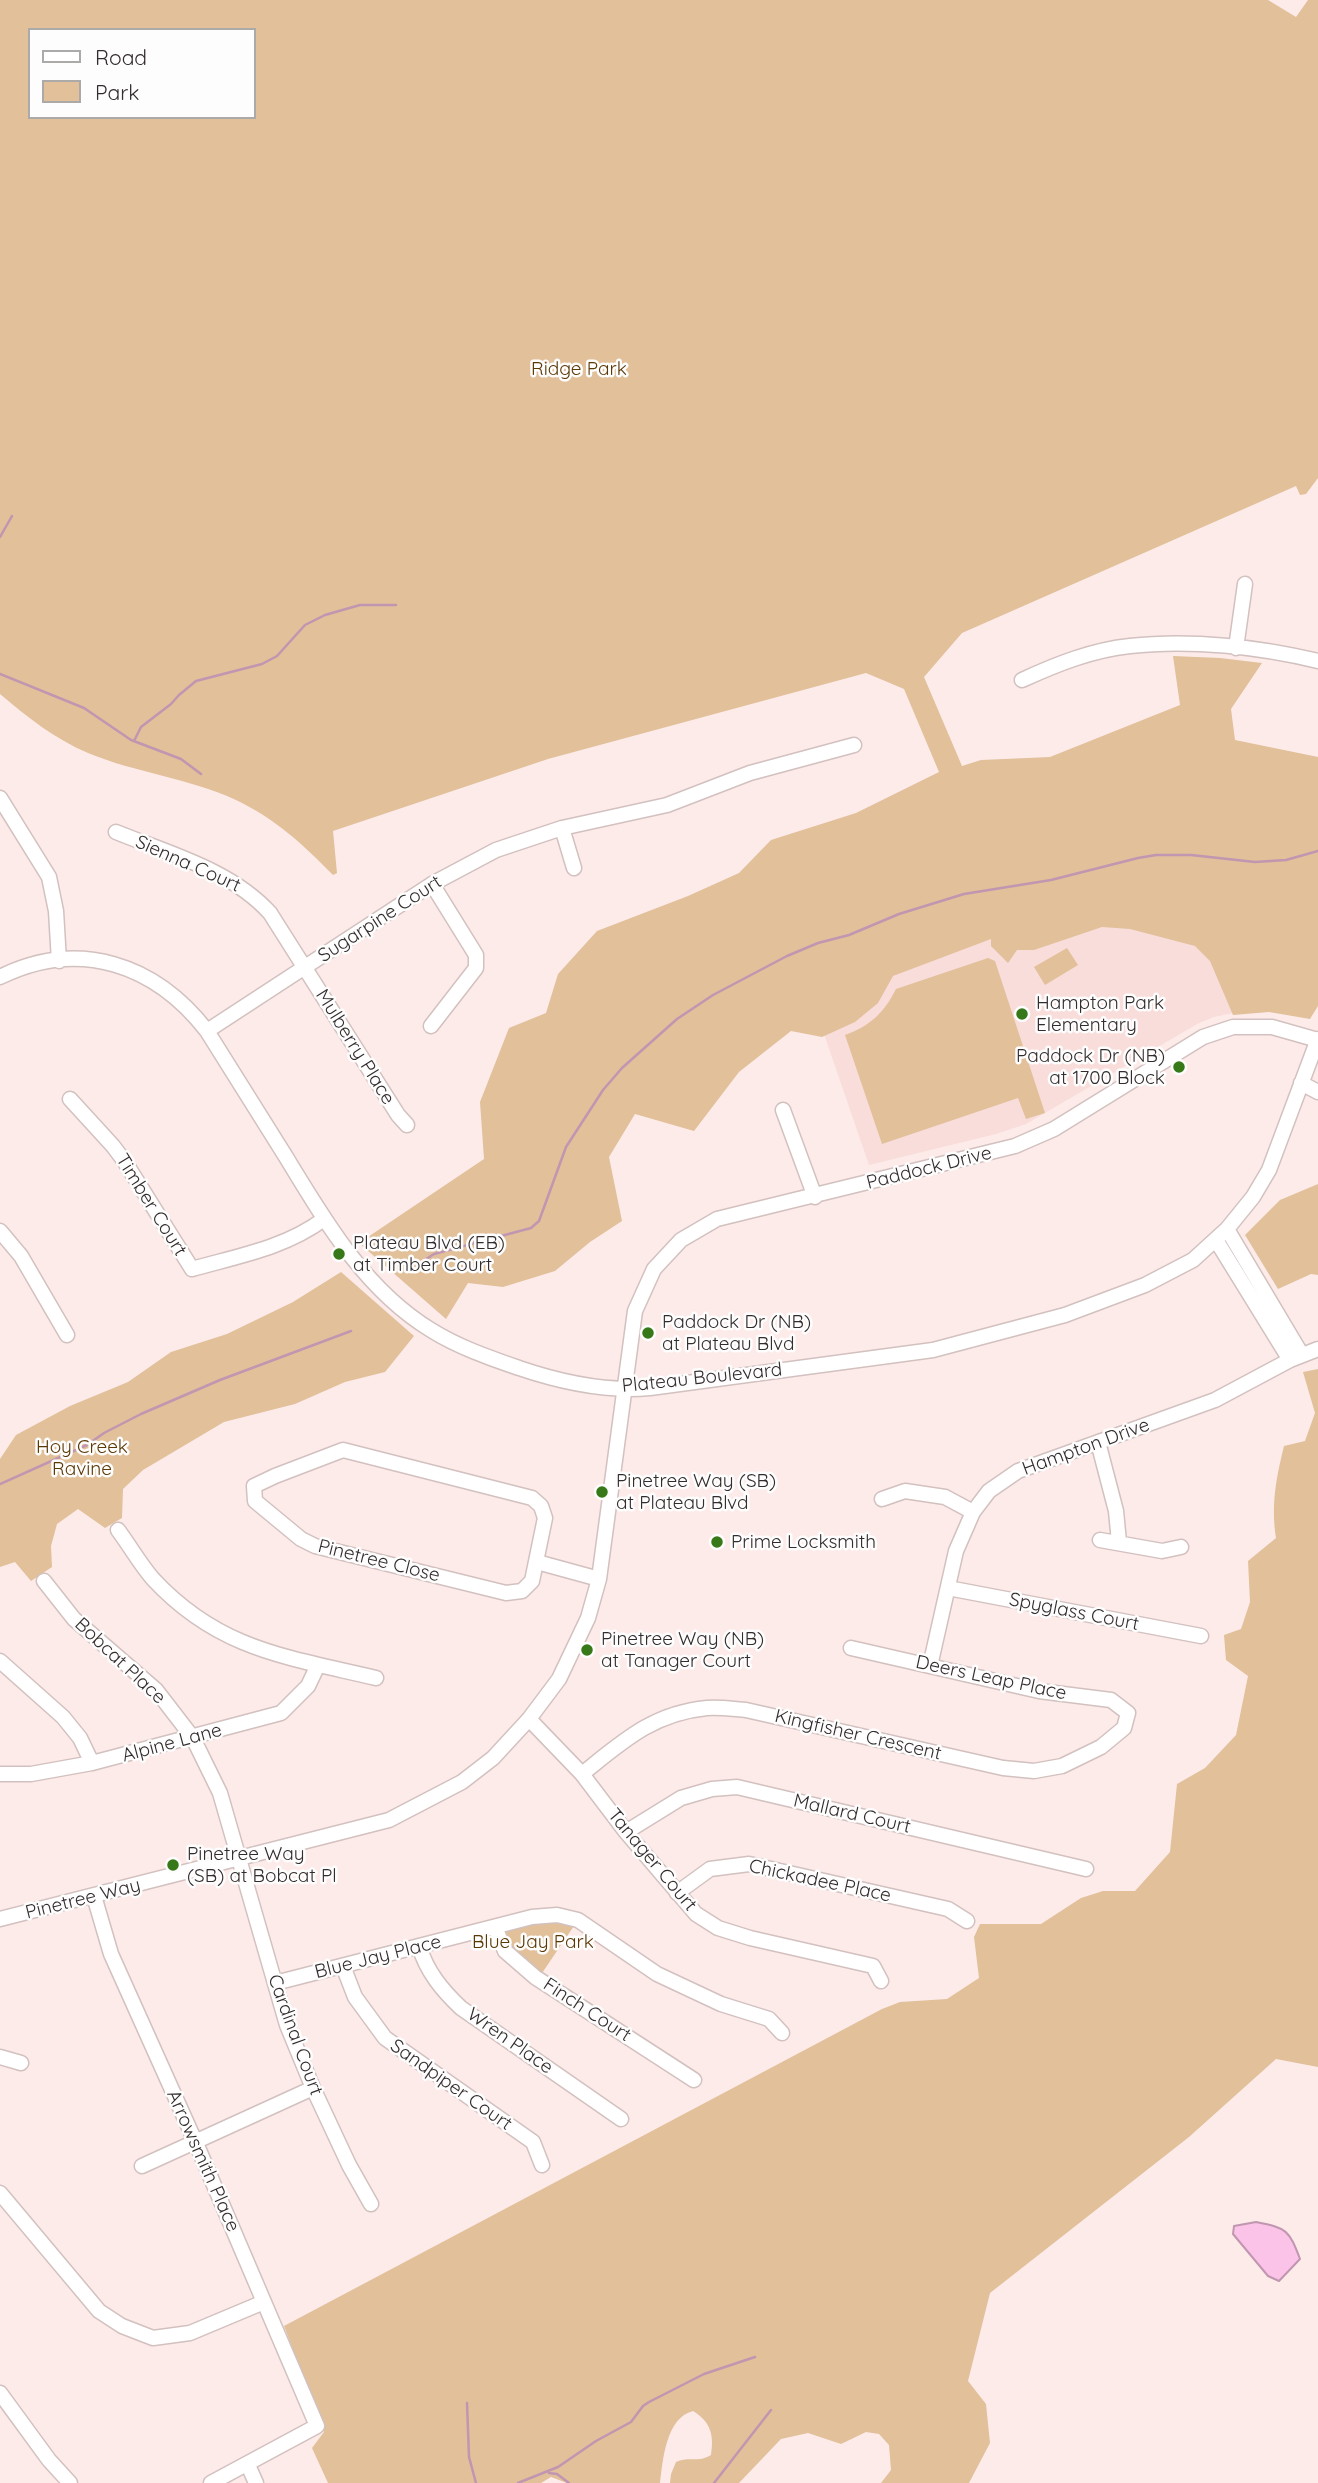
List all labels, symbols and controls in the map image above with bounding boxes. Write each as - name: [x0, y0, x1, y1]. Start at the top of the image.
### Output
- legend: [28, 28, 256, 119]
- text: Road: [95, 44, 147, 70]
- text: Park: [95, 79, 139, 105]
- park label: Ridge Park: [531, 358, 627, 380]
- street label: Sienna Court: [132, 831, 244, 897]
- street label: Sugarpine Court: [314, 871, 446, 967]
- street label: Mulberry Place: [310, 985, 400, 1109]
- place label: Hampton Park Elementary: [1036, 992, 1164, 1036]
- marker: Hampton Park Elementary: [1014, 1006, 1030, 1022]
- place label: Paddock Dr (NB) at 1700 Block: [1016, 1045, 1165, 1089]
- marker: Paddock Dr (NB) at 1700 Block: [1171, 1059, 1187, 1075]
- street label: Paddock Drive: [864, 1141, 994, 1195]
- street label: Timber Court: [111, 1150, 191, 1260]
- place label: Plateau Blvd (EB) at Timber Court: [353, 1232, 505, 1276]
- marker: Plateau Blvd (EB) at Timber Court: [331, 1246, 347, 1262]
- place label: Paddock Dr (NB) at Plateau Blvd: [662, 1311, 811, 1355]
- marker: Paddock Dr (NB) at Plateau Blvd: [640, 1325, 656, 1341]
- street label: Plateau Boulevard: [621, 1358, 783, 1398]
- street label: Hampton Drive: [1019, 1413, 1153, 1481]
- park label: Hoy Creek Ravine: [36, 1436, 128, 1480]
- place label: Pinetree Way (SB) at Plateau Blvd: [616, 1470, 776, 1514]
- marker: Pinetree Way (SB) at Plateau Blvd: [594, 1484, 610, 1500]
- place label: Prime Locksmith: [731, 1531, 876, 1553]
- marker: Prime Locksmith: [709, 1534, 725, 1550]
- street label: Pinetree Close: [316, 1535, 442, 1587]
- street label: Spyglass Court: [1007, 1588, 1141, 1636]
- street label: Bobcat Place: [70, 1613, 170, 1709]
- place label: Pinetree Way (NB) at Tanager Court: [601, 1628, 764, 1672]
- marker: Pinetree Way (NB) at Tanager Court: [579, 1642, 595, 1658]
- street label: Deers Leap Place: [914, 1651, 1068, 1705]
- street label: Kingfisher Crescent: [772, 1705, 944, 1765]
- street label: Alpine Lane: [120, 1719, 224, 1767]
- street label: Mallard Court: [791, 1789, 913, 1839]
- street label: Tanager Court: [603, 1804, 701, 1916]
- place label: Pinetree Way (SB) at Bobcat Pl: [187, 1843, 337, 1887]
- street label: Chickadee Place: [747, 1855, 893, 1907]
- marker: Pinetree Way (SB) at Bobcat Pl: [165, 1857, 181, 1873]
- street label: Pinetree Way: [23, 1874, 143, 1924]
- street label: Blue Jay Place: [312, 1930, 444, 1984]
- park label: Blue Jay Park: [472, 1931, 594, 1953]
- street label: Cardinal Court: [263, 1971, 327, 2099]
- street label: Finch Court: [539, 1973, 635, 2047]
- street label: Wren Place: [463, 2003, 557, 2079]
- street label: Sandpiper Court: [386, 2035, 516, 2135]
- street label: Arrowsmith Place: [162, 2087, 244, 2235]

